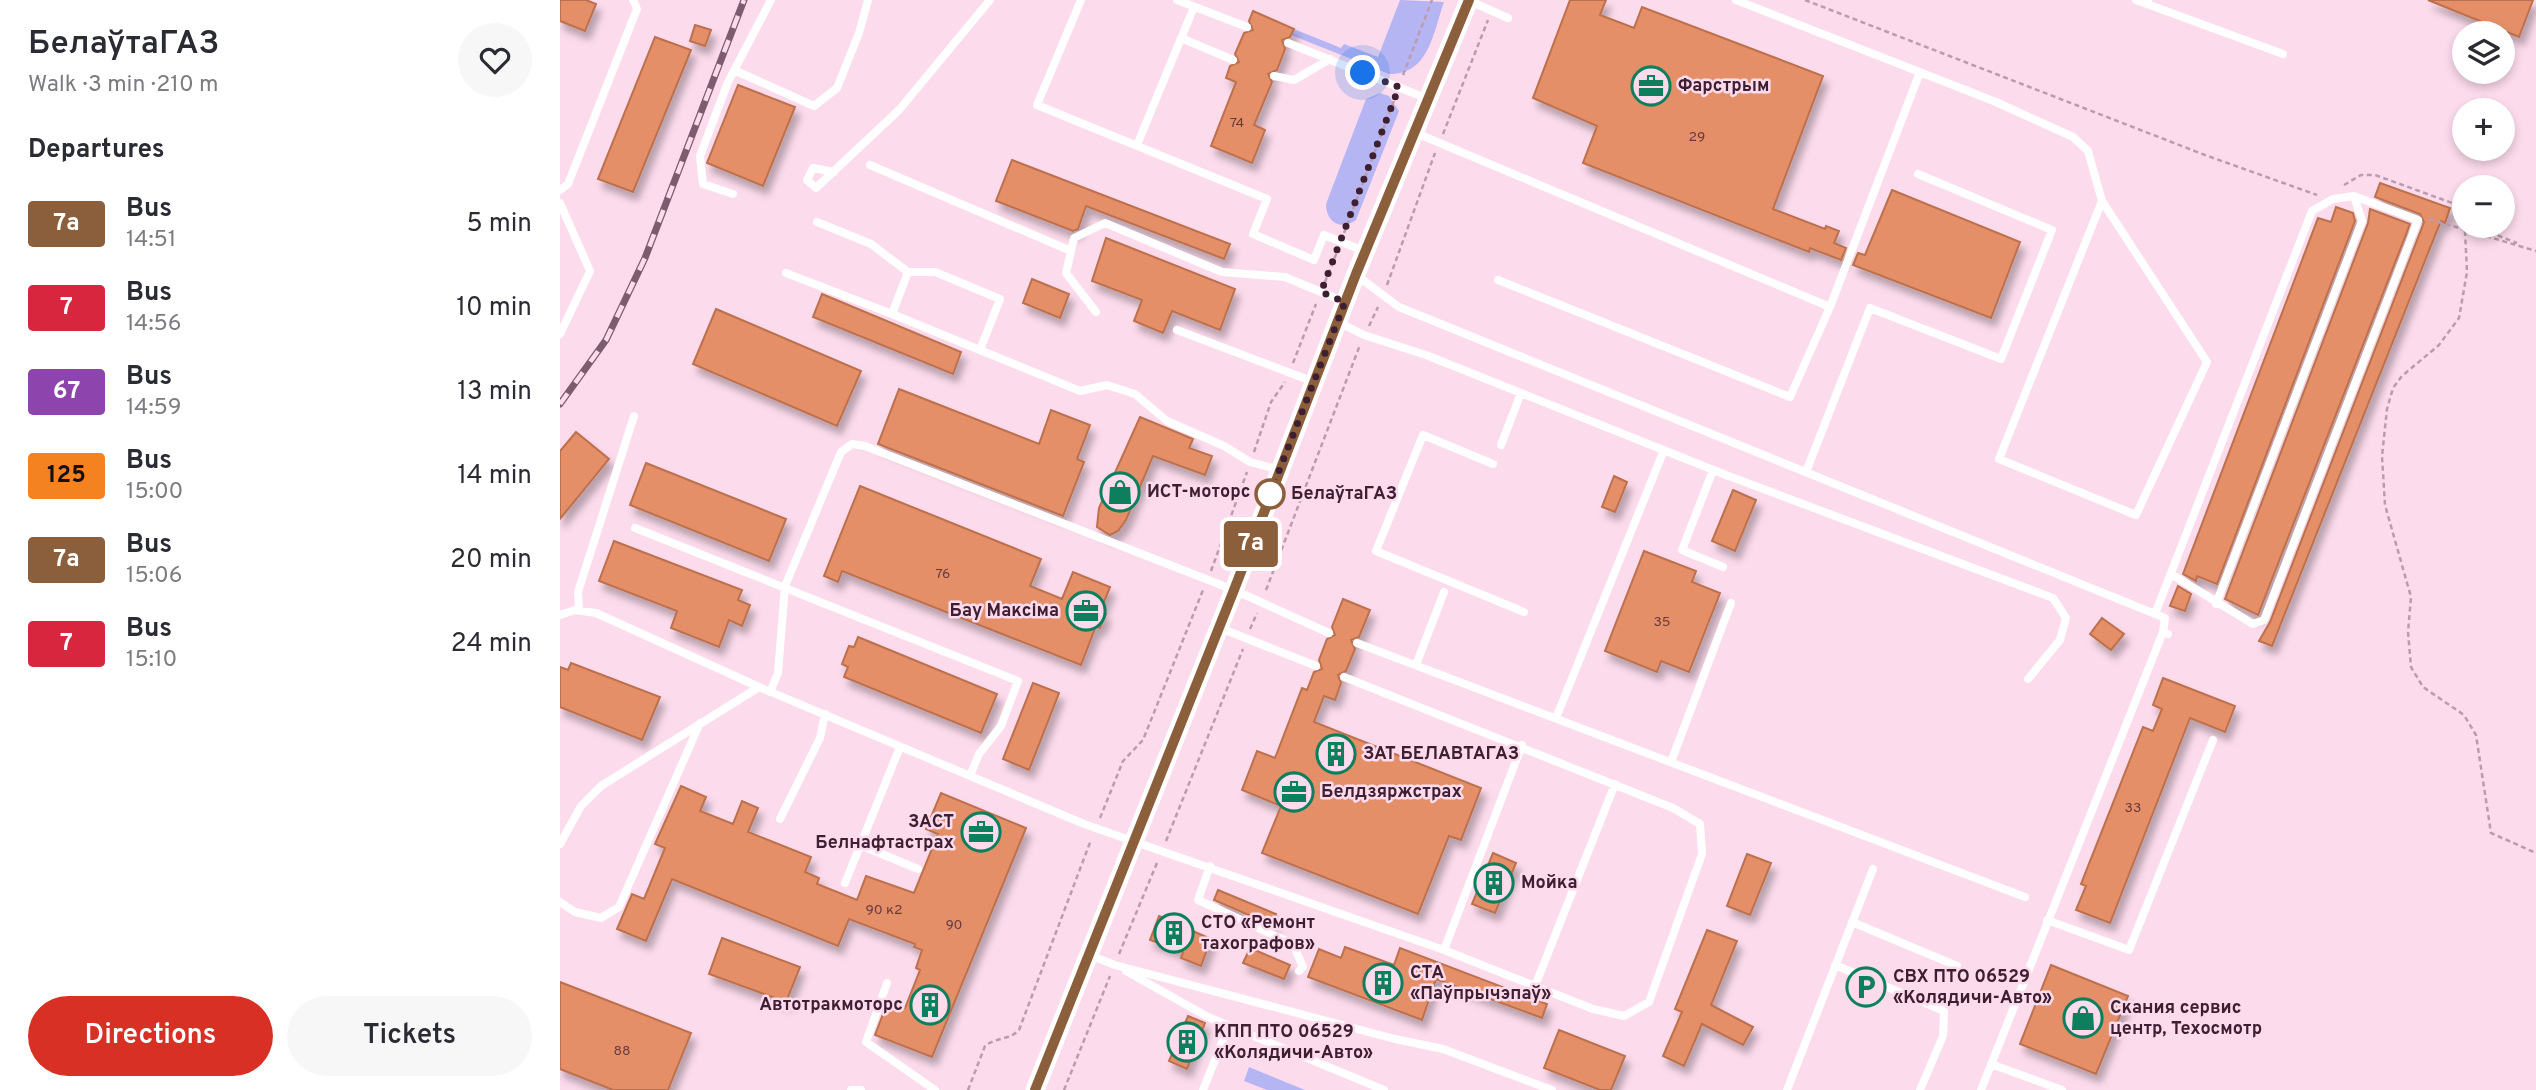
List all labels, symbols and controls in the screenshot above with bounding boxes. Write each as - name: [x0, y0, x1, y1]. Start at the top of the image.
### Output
- map controls: [2452, 21, 2515, 238]
- button: layers: [2452, 21, 2515, 84]
- button: heart: [458, 23, 532, 97]
- text: БелаўтаГАЗ: [28, 24, 219, 66]
- your location: [1345, 55, 1380, 90]
- office icon: Фарстрым: [1630, 65, 1672, 107]
- text: Walk · 3 min · 210 m: [28, 71, 219, 100]
- place label: Фарстрым: [1678, 75, 1770, 98]
- button: +: [2452, 98, 2515, 161]
- house number: 74: [1230, 115, 1244, 132]
- house number: 29: [1689, 129, 1705, 146]
- text: Departures: [28, 134, 165, 167]
- button: −: [2452, 175, 2515, 238]
- text: Bus: [126, 193, 172, 226]
- text: 5 min: [466, 208, 532, 241]
- text: 7а: [53, 209, 80, 239]
- text: 14:51: [126, 226, 176, 255]
- text: Bus: [126, 277, 172, 310]
- text: 10 min: [456, 292, 532, 325]
- text: 7: [60, 293, 73, 323]
- text: 14:56: [126, 310, 182, 339]
- text: Bus: [126, 361, 172, 394]
- text: 13 min: [457, 376, 532, 409]
- text: 67: [53, 377, 80, 407]
- text: 14:59: [126, 394, 181, 423]
- text: Bus: [126, 445, 172, 478]
- text: 14 min: [457, 460, 532, 493]
- text: 125: [47, 461, 86, 491]
- shop icon: ИСТ-моторс: [1099, 471, 1141, 513]
- text: 15:00: [126, 478, 183, 507]
- marker: БелаўтаГАЗ: [1255, 479, 1285, 509]
- place label: ИСТ-моторс: [1147, 481, 1250, 504]
- place label: БелаўтаГАЗ: [1291, 483, 1397, 506]
- line badge: 7а: [1220, 521, 1282, 567]
- text: Bus: [126, 529, 172, 562]
- text: 7а: [1238, 529, 1264, 559]
- text: 20 min: [450, 544, 532, 577]
- text: 7а: [53, 545, 80, 575]
- text: 15:06: [126, 562, 183, 591]
- house number: 76: [936, 566, 950, 583]
- office icon: Бау Максіма: [1065, 590, 1107, 632]
- place label: Бау Максіма: [950, 600, 1059, 623]
- text: Bus: [126, 613, 172, 646]
- house number: 35: [1653, 614, 1671, 631]
- text: 24 min: [451, 628, 532, 661]
- text: 7: [60, 629, 73, 659]
- text: 15:10: [126, 646, 177, 675]
- building icon: ЗАТ БЕЛАВТАГАЗ: [1315, 733, 1357, 775]
- place label: ЗАТ БЕЛАВТАГАЗ: [1363, 743, 1519, 766]
- office icon: Белдзяржстрах: [1273, 771, 1315, 813]
- place label: Белдзяржстрах: [1321, 781, 1462, 804]
- house number: 33: [2125, 800, 2141, 817]
- place label: ЗАСТ Белнафтастрах: [815, 811, 954, 855]
- office icon: ЗАСТ Белнафтастрах: [960, 811, 1002, 853]
- building icon: Мойка: [1473, 862, 1515, 904]
- place label: Мойка: [1521, 872, 1577, 895]
- house number: 90 к2: [865, 902, 903, 919]
- building icon: СТО «Ремонт тахографов»: [1153, 912, 1195, 954]
- place label: СТО «Ремонт тахографов»: [1201, 912, 1316, 956]
- house number: 90: [945, 917, 963, 934]
- building icon: СТА «Паўпрычэпаў»: [1362, 962, 1404, 1004]
- place label: СТА «Паўпрычэпаў»: [1410, 962, 1551, 1006]
- parking icon: СВХ ПТО 06529 «Колядичи-Авто»: [1845, 966, 1887, 1008]
- place label: СВХ ПТО 06529 «Колядичи-Авто»: [1893, 966, 2052, 1010]
- building icon: Автотракмоторс: [909, 984, 951, 1026]
- place label: Автотракмоторс: [759, 994, 903, 1017]
- button: Directions: [28, 996, 273, 1076]
- button: Tickets: [287, 996, 532, 1076]
- shop icon: Скания сервис центр, Техосмотр: [2062, 997, 2104, 1039]
- place label: Скания сервис центр, Техосмотр: [2110, 997, 2262, 1041]
- building icon: КПП ПТО 06529 «Колядичи-Авто»: [1166, 1021, 1208, 1063]
- place label: КПП ПТО 06529 «Колядичи-Авто»: [1214, 1021, 1373, 1065]
- house number: 88: [613, 1043, 631, 1060]

